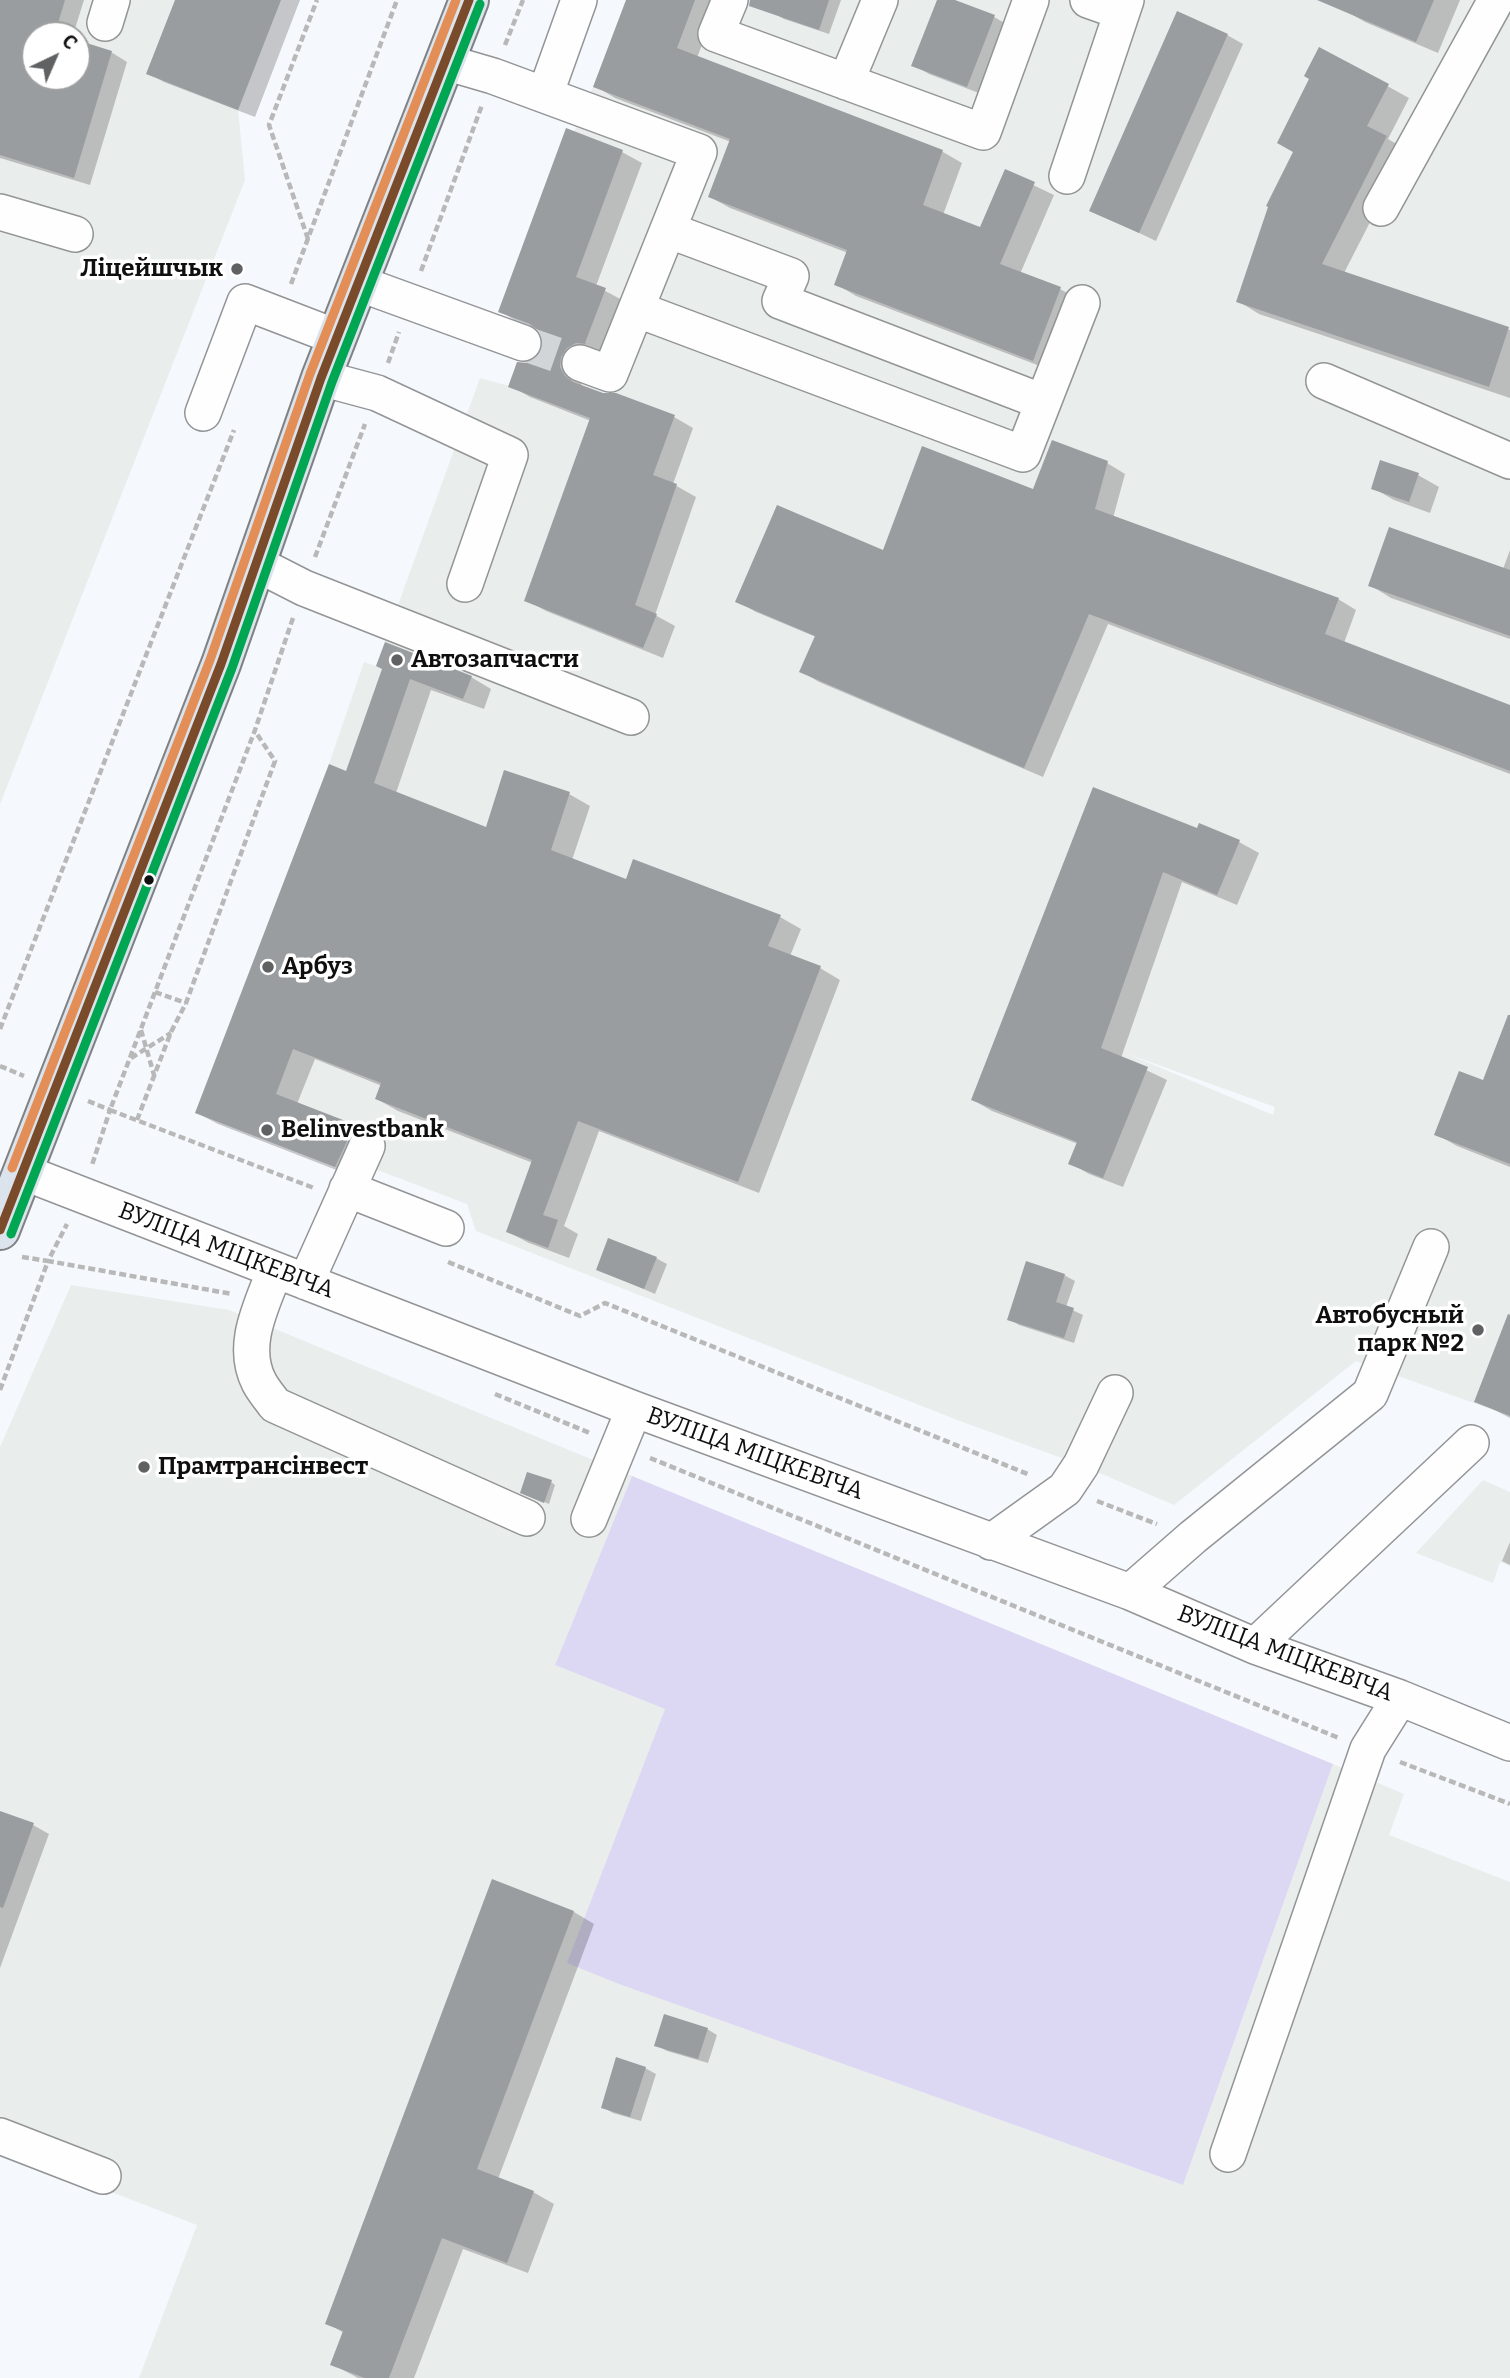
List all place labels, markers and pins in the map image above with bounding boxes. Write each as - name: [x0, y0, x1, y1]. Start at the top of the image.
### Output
- place label: Ліцейшчык: [80, 255, 223, 283]
- marker: Ліцейшчык: [229, 261, 245, 277]
- place label: Автозапчасти: [411, 646, 579, 674]
- marker: Автозапчасти: [389, 652, 405, 668]
- unlabelled marker: [142, 873, 156, 887]
- place label: Арбуз: [282, 953, 353, 981]
- marker: Арбуз: [260, 959, 276, 975]
- place label: Belinvestbank: [281, 1116, 444, 1144]
- marker: Belinvestbank: [259, 1122, 275, 1138]
- place label: Автобусный парк №2: [1315, 1302, 1464, 1358]
- marker: Автобусный парк №2: [1470, 1322, 1486, 1338]
- place label: Прамтрансінвест: [158, 1453, 368, 1481]
- marker: Прамтрансінвест: [136, 1459, 152, 1475]

